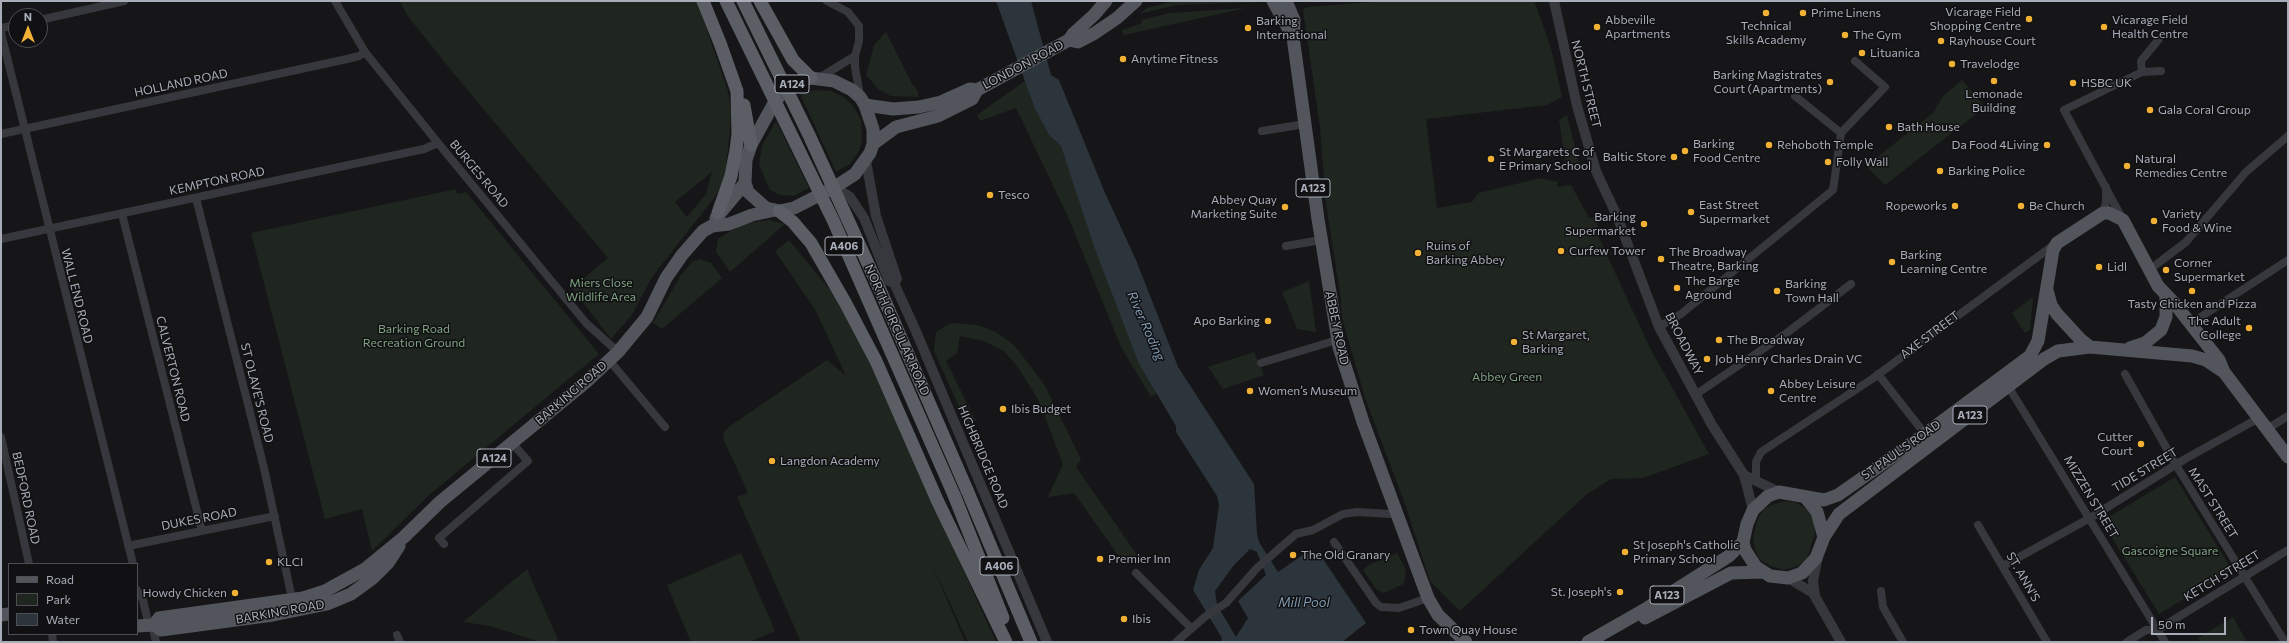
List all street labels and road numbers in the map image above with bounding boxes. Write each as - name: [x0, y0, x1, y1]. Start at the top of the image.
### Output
- street label: LONDON ROAD: [980, 38, 1066, 92]
- street label: NORTH STREET: [1568, 39, 1604, 129]
- street label: HOLLAND ROAD: [133, 66, 229, 100]
- road number: A124: [775, 75, 809, 93]
- street label: BURGES ROAD: [446, 137, 512, 211]
- street label: KEMPTON ROAD: [168, 164, 266, 198]
- road number: A123: [1296, 179, 1330, 197]
- road number: A406: [825, 237, 863, 255]
- street label: WALL END ROAD: [58, 247, 96, 345]
- street label: NORTH CIRCULAR ROAD: [862, 262, 932, 398]
- street label: ABBEY ROAD: [1322, 290, 1352, 366]
- street label: AXE STREET: [1898, 308, 1962, 362]
- street label: BROADWAY: [1662, 310, 1706, 378]
- street label: CALVERTON ROAD: [153, 315, 193, 423]
- street label: ST OLAVE'S ROAD: [238, 342, 276, 444]
- street label: BARKING ROAD: [532, 358, 610, 428]
- street label: HIGHBRIDGE ROAD: [955, 403, 1011, 511]
- road number: A123: [1953, 406, 1987, 424]
- street label: ST PAUL'S ROAD: [1859, 417, 1943, 483]
- street label: TIDE STREET: [2110, 445, 2180, 495]
- road number: A124: [477, 449, 511, 467]
- street label: BEDFORD ROAD: [9, 451, 43, 545]
- street label: MIZZEN STREET: [2061, 453, 2121, 541]
- street label: MAST STREET: [2185, 465, 2241, 541]
- street label: DUKES ROAD: [160, 505, 238, 533]
- street label: KETCH STREET: [2181, 548, 2263, 604]
- street label: ST. ANN'S: [2003, 550, 2043, 604]
- road number: A406: [980, 557, 1018, 575]
- road number: A123: [1650, 586, 1684, 604]
- street label: BARKING ROAD: [234, 597, 326, 627]

